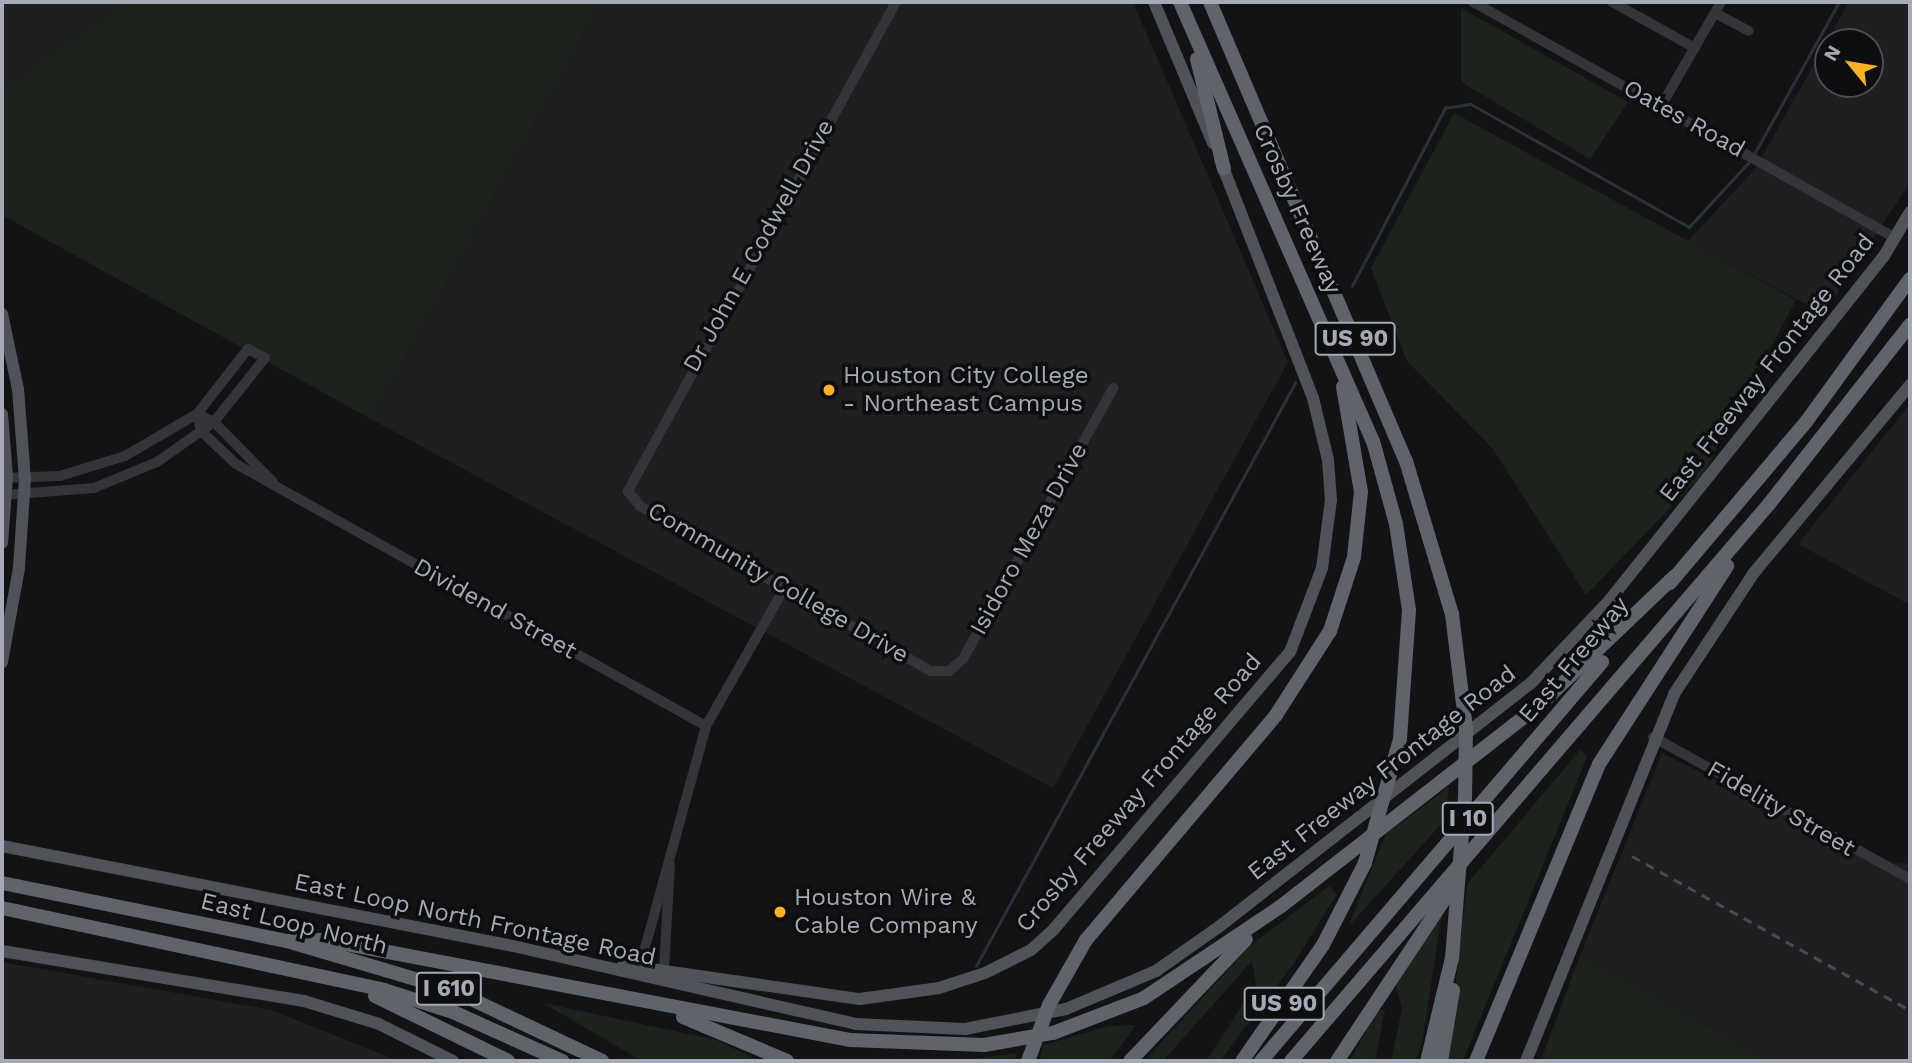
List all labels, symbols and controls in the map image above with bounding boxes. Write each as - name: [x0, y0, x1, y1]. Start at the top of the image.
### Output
- north arrow: [1814, 28, 1884, 98]
- text: N: [1819, 41, 1846, 65]
- street label: Oates Road: [1618, 74, 1750, 164]
- street label: Dr John E Codwell Drive: [677, 114, 841, 378]
- street label: Crosby Freeway: [1246, 119, 1348, 299]
- street label: East Freeway Frontage Road: [1653, 228, 1881, 508]
- road number: US 90: [1313, 320, 1397, 358]
- place label: Houston City College - Northeast Campus: [843, 362, 1089, 418]
- marker: Houston City College - Northeast Campus: [821, 382, 837, 398]
- street label: Isidoro Meza Drive: [964, 438, 1094, 640]
- street label: Community College Drive: [642, 496, 914, 670]
- street label: Dividend Street: [409, 552, 581, 666]
- street label: East Freeway: [1513, 591, 1635, 729]
- street label: Crosby Freeway Frontage Road: [1010, 647, 1268, 939]
- street label: East Freeway Frontage Road: [1242, 659, 1522, 887]
- street label: Fidelity Street: [1702, 755, 1860, 863]
- road number: I 10: [1440, 800, 1496, 838]
- street label: East Loop North Frontage Road: [292, 868, 658, 972]
- place label: Houston Wire & Cable Company: [794, 884, 978, 940]
- street label: East Loop North: [198, 887, 390, 961]
- marker: Houston Wire & Cable Company: [772, 904, 788, 920]
- road number: I 610: [416, 970, 482, 1008]
- road number: US 90: [1242, 984, 1326, 1023]

